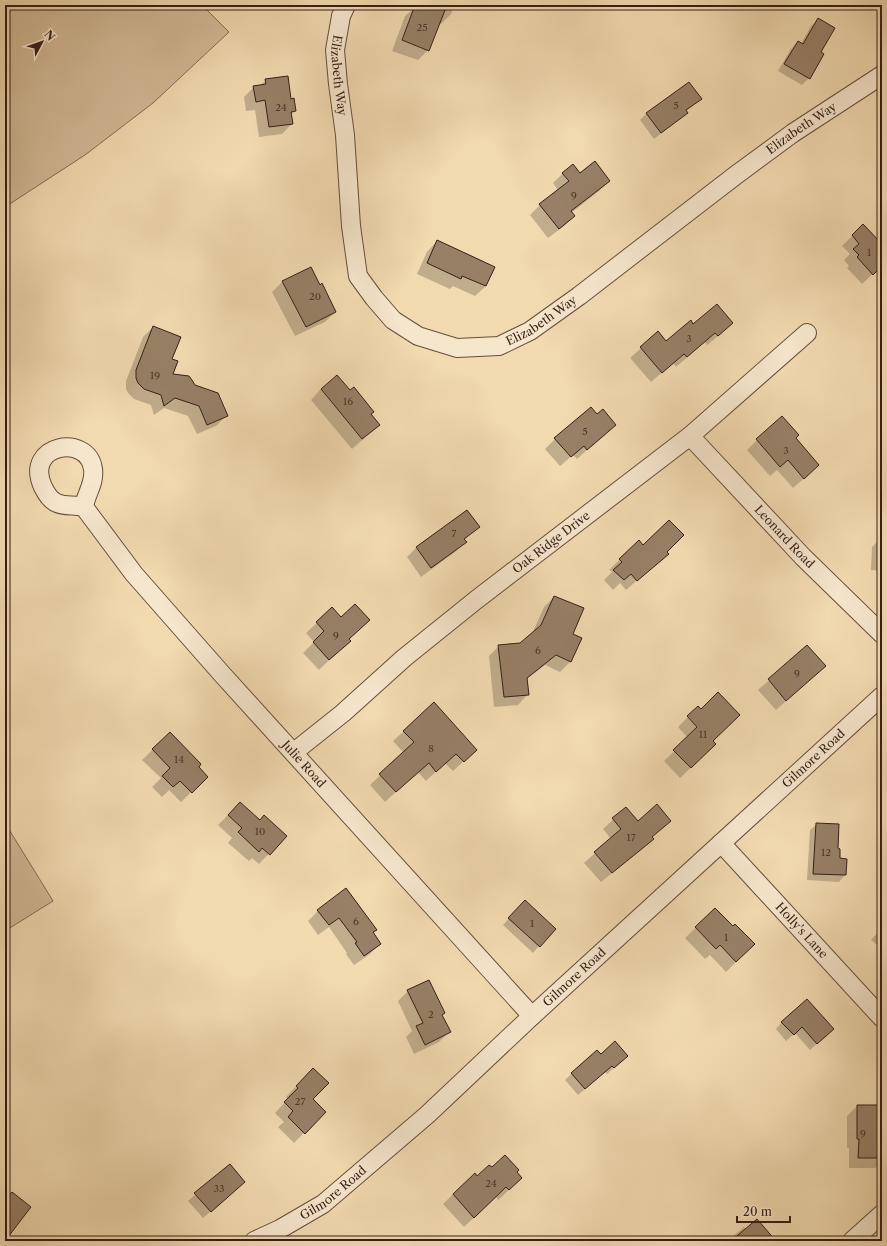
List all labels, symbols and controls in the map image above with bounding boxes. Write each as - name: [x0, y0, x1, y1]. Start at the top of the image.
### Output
- house number: 25: [416, 21, 428, 34]
- north arrow: [22, 22, 62, 62]
- text: N: [41, 27, 58, 44]
- street label: Elizabeth Way: [328, 34, 350, 117]
- house number: 5: [673, 99, 679, 112]
- street label: Elizabeth Way: [763, 99, 839, 157]
- house number: 24: [275, 101, 287, 114]
- house number: 9: [571, 189, 577, 202]
- house number: 1: [867, 246, 872, 259]
- house number: 20: [309, 290, 321, 303]
- street label: Elizabeth Way: [503, 292, 580, 349]
- house number: 3: [686, 332, 692, 345]
- house number: 19: [150, 369, 160, 382]
- house number: 16: [343, 395, 353, 408]
- house number: 5: [582, 425, 588, 438]
- house number: 3: [783, 444, 789, 457]
- street label: Leonard Road: [751, 502, 818, 572]
- street label: Oak Ridge Drive: [509, 507, 593, 576]
- house number: 7: [452, 527, 457, 540]
- house number: 9: [333, 629, 339, 642]
- house number: 6: [535, 644, 541, 657]
- house number: 9: [794, 667, 800, 680]
- street label: Gilmore Road: [779, 725, 848, 791]
- house number: 11: [699, 728, 708, 741]
- street label: Julie Road: [277, 736, 330, 791]
- house number: 8: [428, 742, 434, 755]
- house number: 14: [174, 753, 184, 766]
- house number: 10: [255, 825, 265, 838]
- house number: 17: [626, 831, 636, 844]
- house number: 12: [821, 846, 831, 859]
- street label: Holly's Lane: [773, 899, 832, 961]
- house number: 6: [353, 915, 359, 928]
- house number: 1: [530, 917, 535, 930]
- house number: 1: [724, 931, 729, 944]
- street label: Gilmore Road: [539, 944, 609, 1009]
- house number: 2: [428, 1008, 434, 1021]
- house number: 27: [295, 1095, 305, 1108]
- house number: 9: [860, 1127, 866, 1140]
- street label: Gilmore Road: [297, 1162, 370, 1223]
- house number: 24: [485, 1177, 497, 1190]
- house number: 33: [213, 1182, 225, 1195]
- scale bar: [737, 1198, 790, 1224]
- text: 20 m: [743, 1204, 772, 1219]

